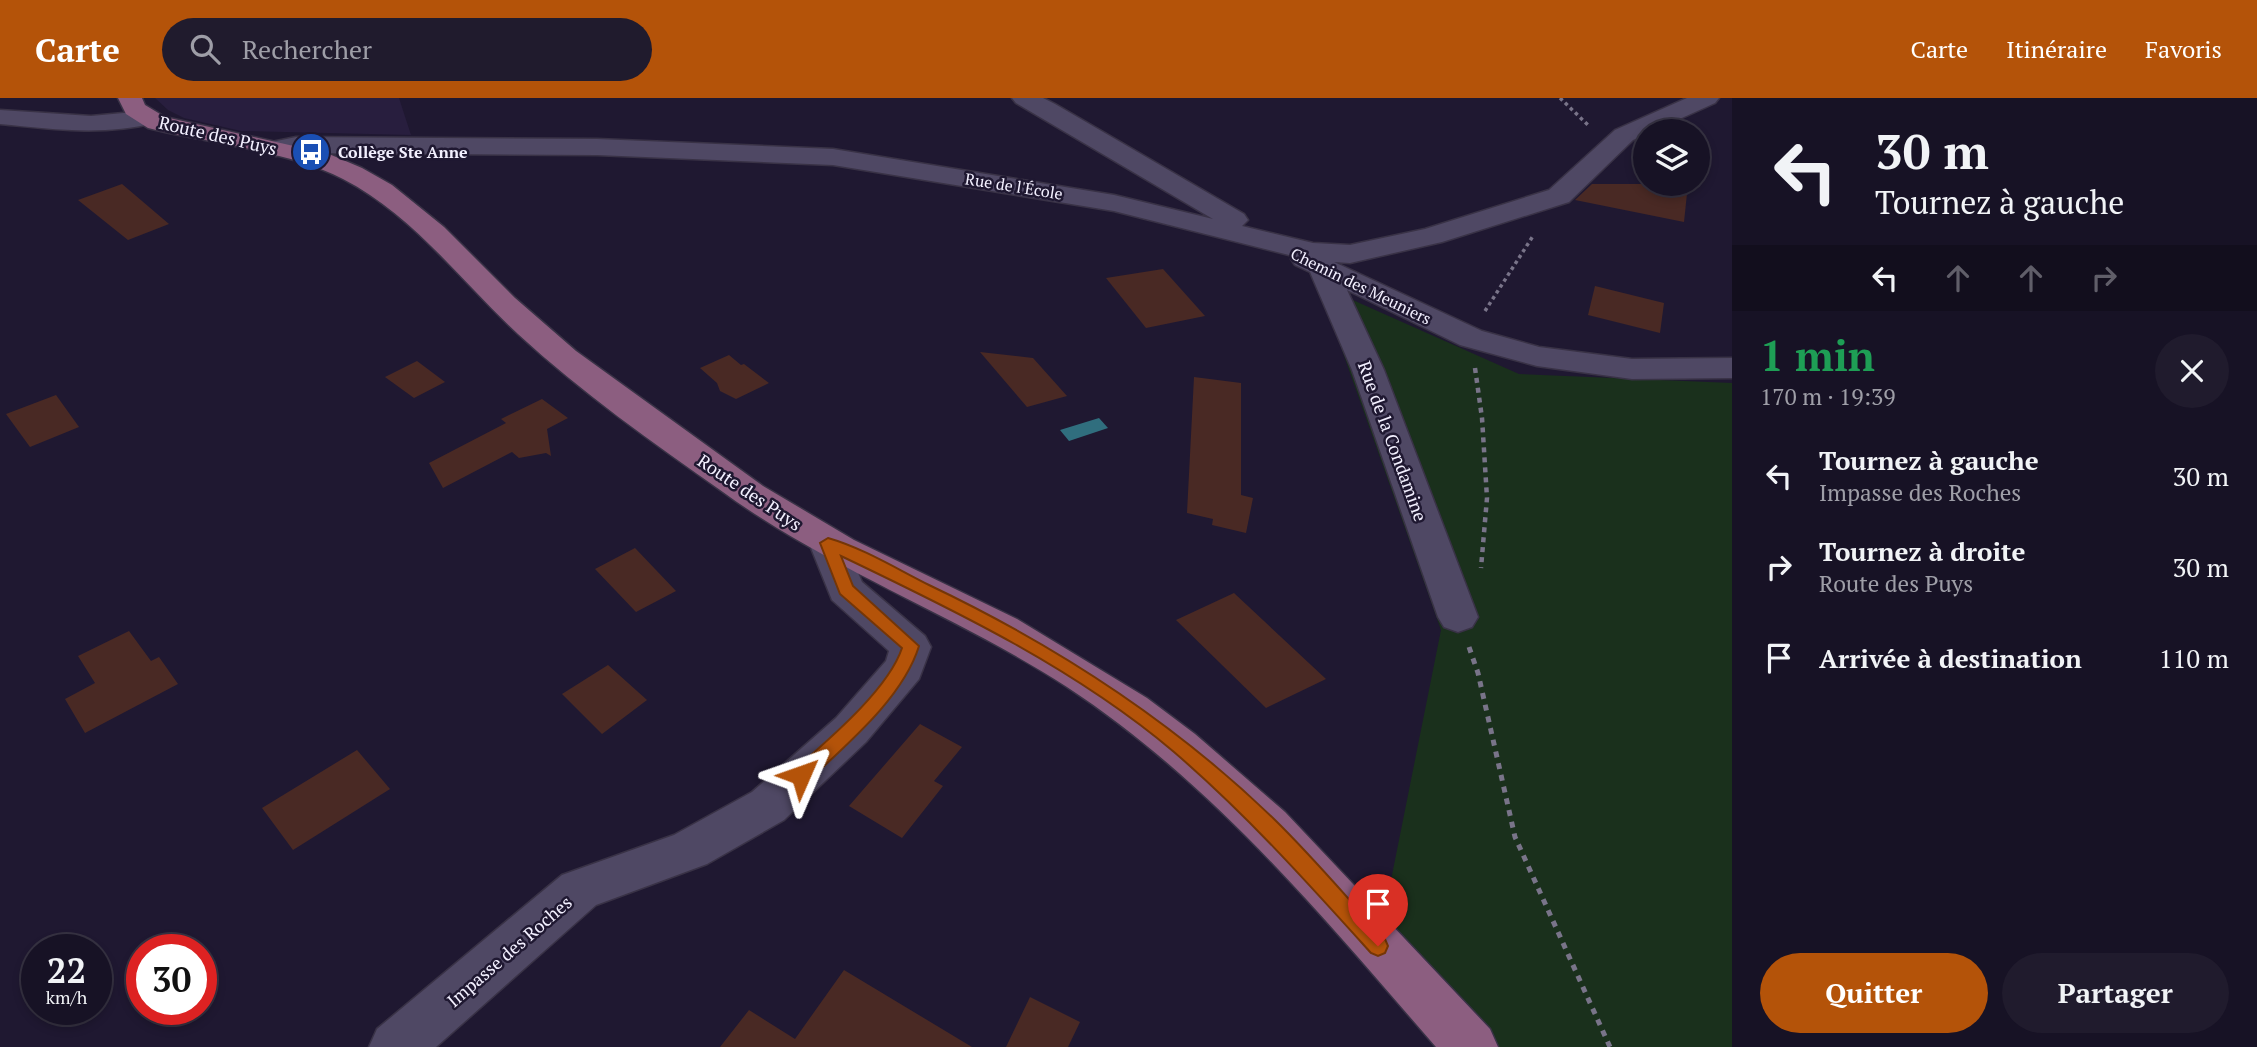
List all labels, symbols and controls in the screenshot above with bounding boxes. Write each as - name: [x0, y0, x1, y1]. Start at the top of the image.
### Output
- search box: [162, 18, 652, 81]
- text: Carte: [35, 28, 120, 71]
- icon: search: [186, 30, 224, 68]
- text: Rechercher: [242, 32, 372, 66]
- text: Carte: [1910, 33, 1968, 65]
- text: Itinéraire: [2006, 33, 2107, 65]
- text: Favoris: [2145, 33, 2222, 65]
- street label: Route des Puys: [157, 110, 279, 160]
- text: 30 m: [1875, 118, 1989, 183]
- map controls: [1633, 119, 1710, 196]
- button: layers: [1633, 119, 1710, 196]
- icon: left: [1760, 126, 1851, 217]
- bus stop icon: Collège Ste Anne: [290, 131, 332, 173]
- place label: Collège Ste Anne: [338, 141, 468, 163]
- street label: Rue de l'École: [964, 167, 1064, 205]
- text: Tournez à gauche: [1875, 181, 2124, 223]
- street label: Chemin des Meuniers: [1287, 242, 1435, 330]
- icon: left: [1866, 259, 1904, 297]
- icon: ahead: [1939, 259, 1977, 297]
- icon: ahead: [2012, 259, 2050, 297]
- icon: right: [2085, 259, 2123, 297]
- text: 1 min: [1760, 327, 1875, 383]
- button: close: [2155, 334, 2229, 408]
- street label: Rue de la Condamine: [1353, 357, 1433, 525]
- text: 170 m · 19:39: [1760, 381, 1895, 412]
- text: Tournez à gauche: [1819, 443, 2039, 477]
- street label: Route des Puys: [693, 448, 807, 536]
- icon: left: [1760, 457, 1798, 495]
- text: 30 m: [2173, 459, 2229, 493]
- text: Impasse des Roches: [1819, 477, 2021, 508]
- text: Tournez à droite: [1819, 534, 2025, 568]
- icon: right: [1760, 548, 1798, 586]
- text: 30 m: [2173, 550, 2229, 584]
- text: Route des Puys: [1819, 568, 1973, 599]
- icon: arrive: [1760, 639, 1798, 677]
- text: Arrivée à destination: [1819, 641, 2082, 675]
- text: 110 m: [2159, 641, 2229, 675]
- position arrow: [764, 738, 838, 812]
- pin: [1348, 874, 1408, 946]
- icon: arrive: [1359, 885, 1397, 923]
- street label: Impasse des Roches: [441, 890, 577, 1012]
- speed limit sign: 30: [126, 934, 217, 1025]
- text: 22: [47, 947, 86, 993]
- button: Quitter: [1760, 953, 1988, 1033]
- button: Partager: [2002, 953, 2229, 1033]
- text: km/h: [46, 985, 87, 1009]

